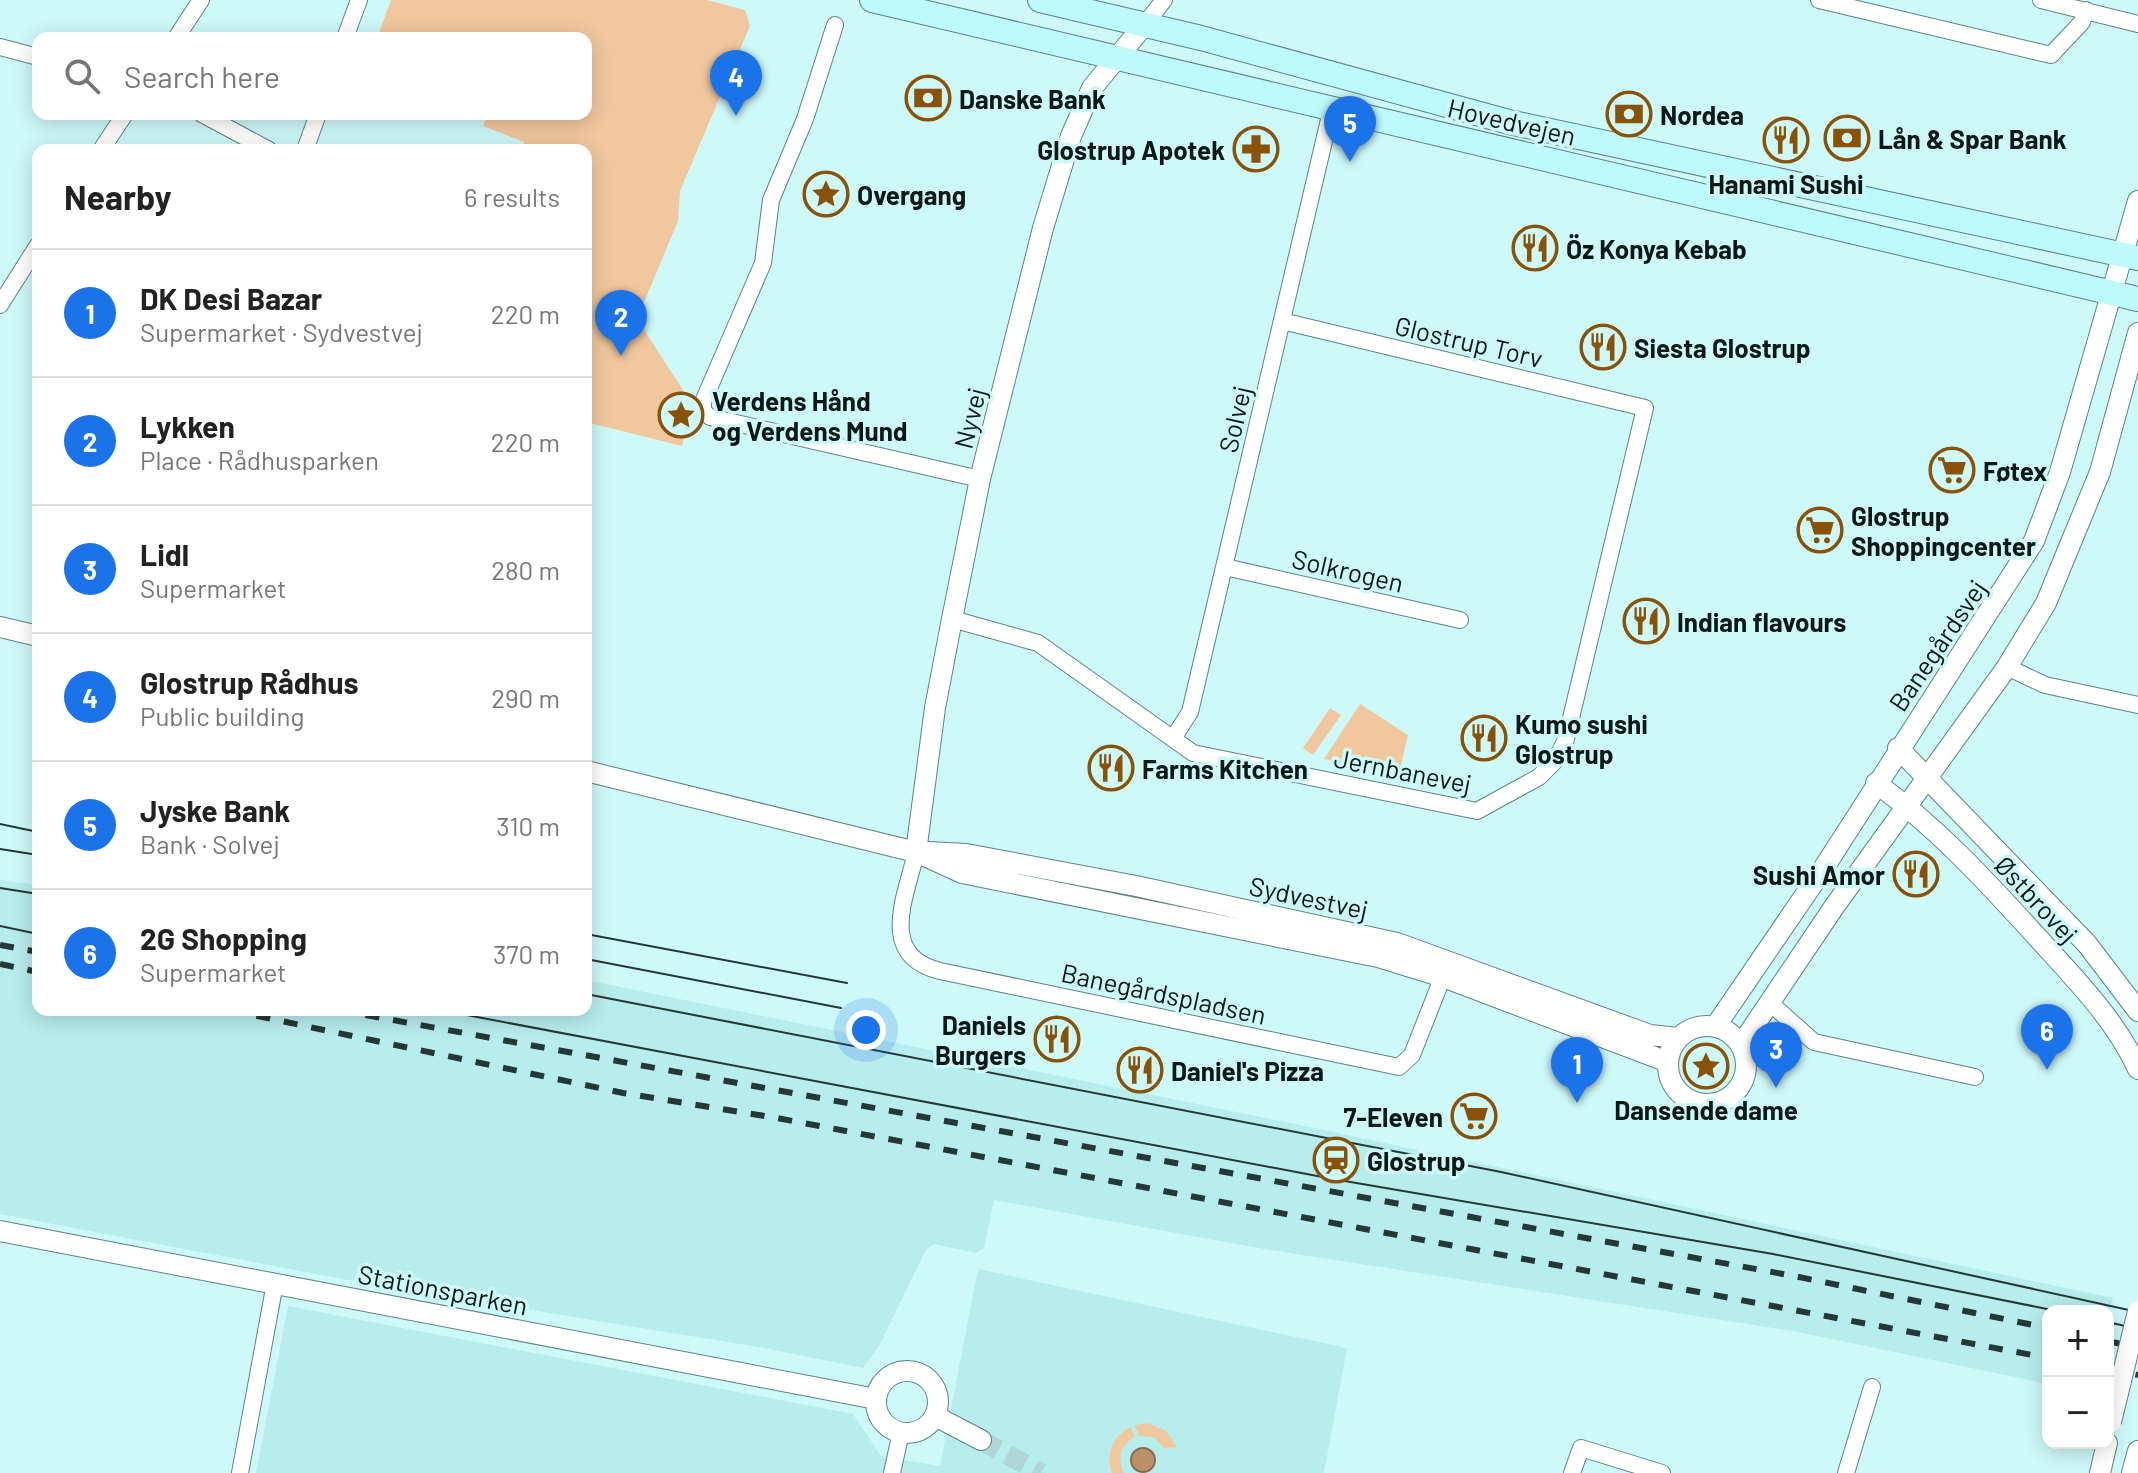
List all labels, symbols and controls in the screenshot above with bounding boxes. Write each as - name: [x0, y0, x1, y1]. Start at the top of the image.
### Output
- search box: [32, 32, 592, 120]
- pin: 4: [710, 50, 762, 116]
- icon: search: [60, 54, 104, 98]
- text: Search here: [124, 58, 280, 94]
- bank icon: Danske Bank: [904, 74, 952, 122]
- place label: Danske Bank: [959, 83, 1106, 114]
- bank icon: Nordea: [1605, 90, 1653, 138]
- street label: Hovedvejen: [1445, 91, 1579, 151]
- pin: 5: [1324, 96, 1376, 162]
- place label: Nordea: [1660, 99, 1744, 130]
- bank icon: Lån & Spar Bank: [1823, 114, 1871, 162]
- restaurant icon: Hanami Sushi: [1762, 116, 1810, 164]
- place label: Lån & Spar Bank: [1878, 123, 2067, 154]
- pharmacy icon: Glostrup Apotek: [1232, 125, 1280, 173]
- place label: Glostrup Apotek: [1037, 134, 1225, 165]
- place label: Hanami Sushi: [1708, 168, 1864, 199]
- place icon: Overgang: [802, 170, 850, 218]
- text: Nearby: [64, 176, 172, 217]
- place label: Overgang: [857, 179, 966, 210]
- text: 6 results: [464, 181, 560, 212]
- restaurant icon: Öz Konya Kebab: [1511, 224, 1559, 272]
- place label: Öz Konya Kebab: [1566, 233, 1747, 264]
- text: DK Desi Bazar: [140, 280, 322, 316]
- pin: 2: [595, 290, 647, 356]
- text: 1: [85, 298, 95, 329]
- text: 220 m: [491, 298, 560, 329]
- street label: Glostrup Torv: [1392, 309, 1546, 373]
- text: Supermarket · Sydvestvej: [140, 316, 423, 347]
- restaurant icon: Siesta Glostrup: [1579, 323, 1627, 371]
- place label: Siesta Glostrup: [1634, 332, 1811, 363]
- street label: Solvej: [1211, 383, 1257, 455]
- street label: Nyvej: [946, 384, 992, 452]
- place label: Verdens Hånd og Verdens Mund: [712, 385, 908, 446]
- place icon: Verdens Hånd og Verdens Mund: [657, 391, 705, 439]
- text: Lykken: [140, 408, 235, 444]
- text: 2: [83, 426, 97, 457]
- text: 220 m: [491, 426, 560, 457]
- text: Place · Rådhusparken: [140, 444, 379, 475]
- supermarket icon: Føtex: [1928, 446, 1976, 494]
- place label: Føtex: [1983, 455, 2047, 486]
- place label: Glostrup Shoppingcenter: [1851, 500, 2036, 561]
- supermarket icon: Glostrup Shoppingcenter: [1796, 506, 1844, 554]
- text: Lidl: [140, 536, 189, 572]
- street label: Solkrogen: [1289, 542, 1407, 598]
- text: 3: [83, 554, 97, 585]
- text: 280 m: [491, 554, 560, 585]
- text: Supermarket: [140, 572, 287, 603]
- street label: Banegårdsvej: [1882, 573, 1992, 717]
- restaurant icon: Indian flavours: [1622, 597, 1670, 645]
- place label: Indian flavours: [1677, 606, 1846, 637]
- text: Glostrup Rådhus: [140, 664, 359, 700]
- text: 4: [82, 682, 98, 713]
- text: 290 m: [491, 682, 560, 713]
- text: Public building: [140, 700, 304, 731]
- place label: Kumo sushi Glostrup: [1515, 708, 1648, 769]
- restaurant icon: Kumo sushi Glostrup: [1460, 714, 1508, 762]
- street label: Jernbanevej: [1332, 741, 1474, 799]
- restaurant icon: Farms Kitchen: [1087, 744, 1135, 792]
- place label: Farms Kitchen: [1142, 753, 1308, 784]
- text: Jyske Bank: [140, 792, 290, 828]
- text: 5: [83, 810, 97, 841]
- text: 310 m: [496, 810, 560, 841]
- text: Bank · Solvej: [140, 828, 280, 859]
- street label: Østbrovej: [1989, 849, 2085, 949]
- restaurant icon: Sushi Amor: [1892, 850, 1940, 898]
- place label: Sushi Amor: [1753, 859, 1885, 890]
- street label: Sydvestvej: [1247, 869, 1371, 925]
- text: 2G Shopping: [140, 920, 307, 956]
- text: 6: [83, 938, 97, 969]
- text: 370 m: [493, 938, 560, 969]
- text: Supermarket: [140, 956, 287, 987]
- street label: Banegårdspladsen: [1059, 956, 1269, 1030]
- pin: 6: [2021, 1004, 2073, 1070]
- place label: Daniels Burgers: [935, 1009, 1026, 1070]
- your location: [846, 1010, 886, 1050]
- restaurant icon: Daniels Burgers: [1033, 1015, 1081, 1063]
- pin: 3: [1750, 1022, 1802, 1088]
- pin: 1: [1551, 1037, 1603, 1103]
- place icon: Dansende dame: [1682, 1042, 1730, 1090]
- restaurant icon: Daniel's Pizza: [1116, 1046, 1164, 1094]
- place label: Daniel's Pizza: [1171, 1055, 1324, 1086]
- supermarket icon: 7-Eleven: [1450, 1092, 1498, 1140]
- place label: Dansende dame: [1614, 1094, 1798, 1125]
- place label: 7-Eleven: [1343, 1101, 1443, 1132]
- station icon: Glostrup: [1312, 1136, 1360, 1184]
- place label: Glostrup: [1367, 1145, 1466, 1176]
- street label: Stationsparken: [356, 1257, 530, 1321]
- map controls: [2042, 1305, 2114, 1449]
- button: +: [2042, 1305, 2114, 1377]
- button: −: [2042, 1377, 2114, 1449]

